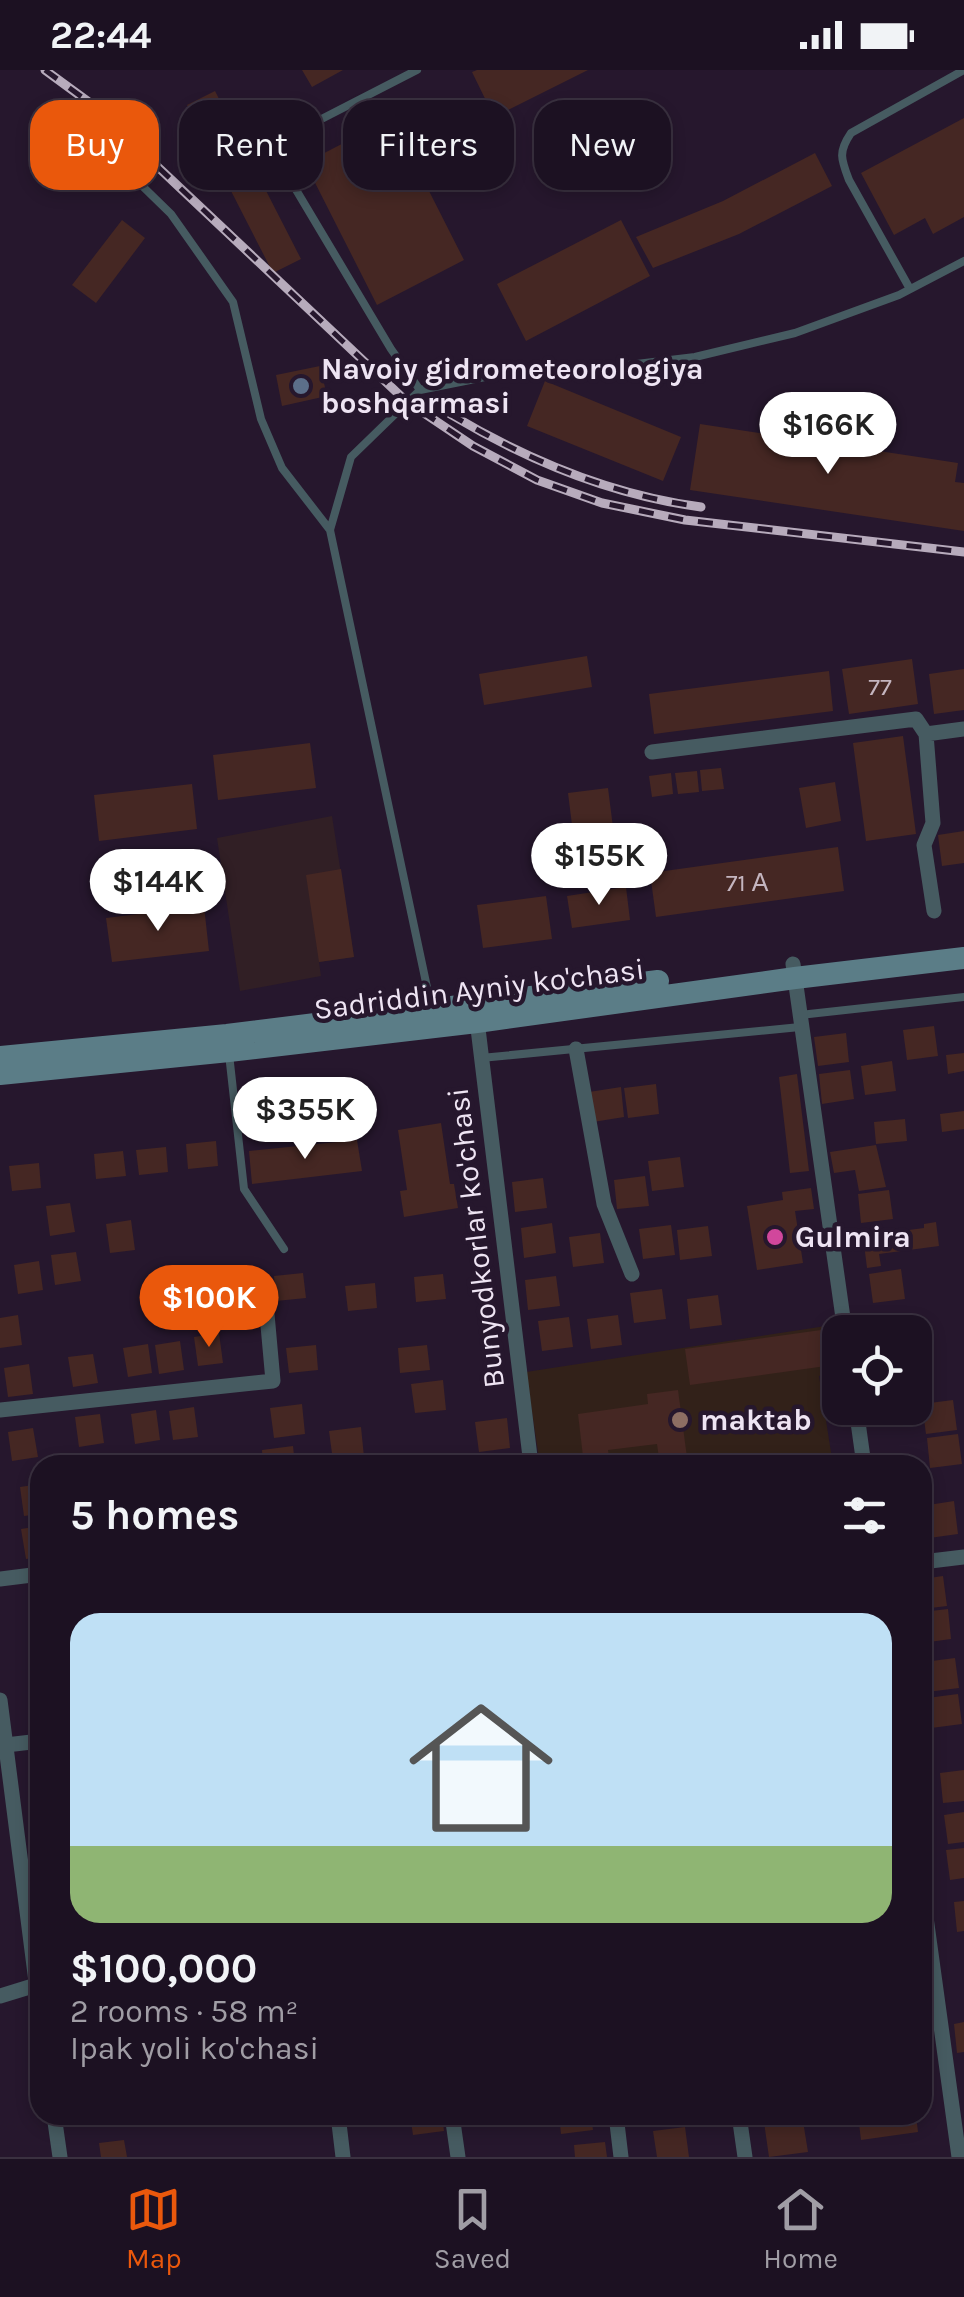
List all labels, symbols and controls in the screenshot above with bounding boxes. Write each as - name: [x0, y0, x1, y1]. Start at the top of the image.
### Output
- text: 22:44: [50, 13, 151, 58]
- chip: Buy: [30, 100, 159, 190]
- chip: Rent: [179, 100, 323, 190]
- chip: Filters: [343, 100, 514, 190]
- chip: New: [534, 100, 671, 190]
- place label: Navoiy gidrometeorologiya boshqarmasi: [321, 351, 704, 421]
- marker: Navoiy gidrometeorologiya boshqarmasi: [290, 375, 312, 397]
- pin: $166K: [758, 392, 898, 477]
- text: $166K: [781, 406, 875, 443]
- house number: 77: [868, 672, 892, 701]
- pin: $155K: [529, 823, 669, 908]
- text: $155K: [553, 837, 645, 874]
- pin: $144K: [88, 849, 228, 934]
- text: $144K: [112, 863, 204, 900]
- house number: 71 А: [726, 868, 769, 897]
- street label: Sadriddin Ayniy ko'chasi: [312, 951, 646, 1027]
- pin: $355K: [235, 1077, 375, 1162]
- street label: Bunyodkorlar ko'chasi: [440, 1086, 512, 1390]
- text: $355K: [255, 1091, 355, 1128]
- place label: Gulmira: [795, 1219, 911, 1255]
- marker: Gulmira: [764, 1226, 786, 1248]
- pin: $100K: [139, 1265, 279, 1350]
- text: $100K: [162, 1279, 256, 1316]
- map controls: [822, 1315, 932, 1425]
- button: locate: [822, 1315, 932, 1425]
- place label: maktab: [700, 1402, 812, 1438]
- marker: maktab: [669, 1409, 691, 1431]
- icon: filters: [837, 1488, 892, 1543]
- text: 5 homes: [70, 1490, 239, 1540]
- icon: home: [391, 1678, 571, 1858]
- text: $100,000: [70, 1943, 257, 1993]
- text: 2 rooms · 58 m²: [70, 1993, 298, 2030]
- text: Ipak yoli ko'chasi: [70, 2030, 319, 2067]
- tab: Map: [126, 2182, 182, 2275]
- tab: Saved: [434, 2182, 511, 2275]
- tab: Home: [763, 2182, 838, 2275]

